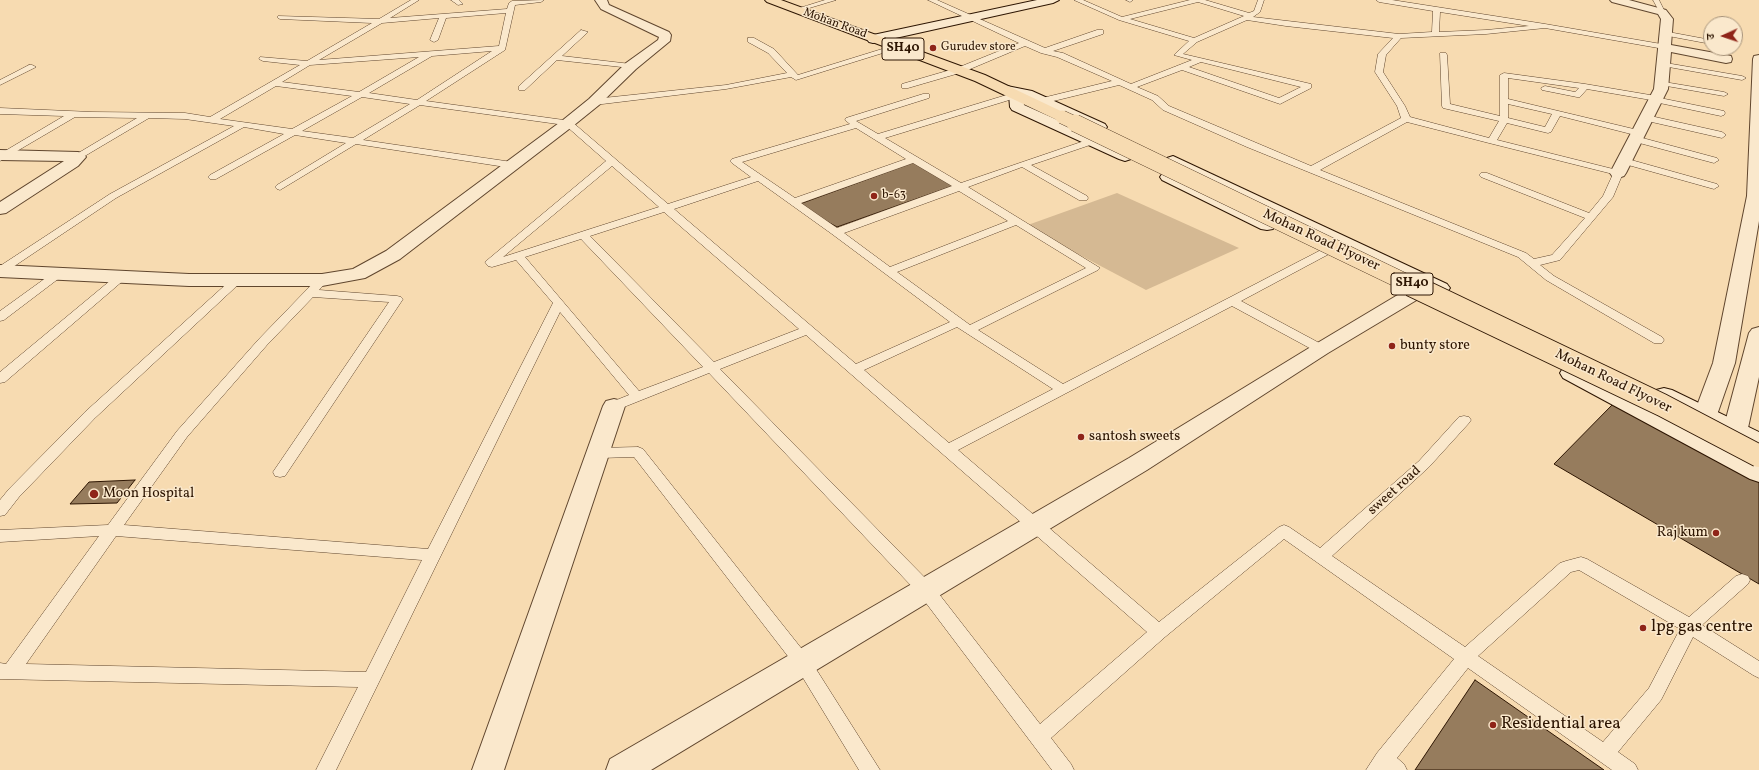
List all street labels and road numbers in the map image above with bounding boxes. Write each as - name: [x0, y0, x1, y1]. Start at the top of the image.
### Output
- street label: Mohan Road: [801, 6, 869, 42]
- road number: SH40: [882, 38, 924, 60]
- street label: Mohan Road Flyover: [1260, 206, 1382, 276]
- road number: SH40: [1391, 273, 1433, 295]
- street label: Mohan Road Flyover: [1552, 347, 1674, 417]
- street label: sweet road: [1365, 463, 1425, 519]

